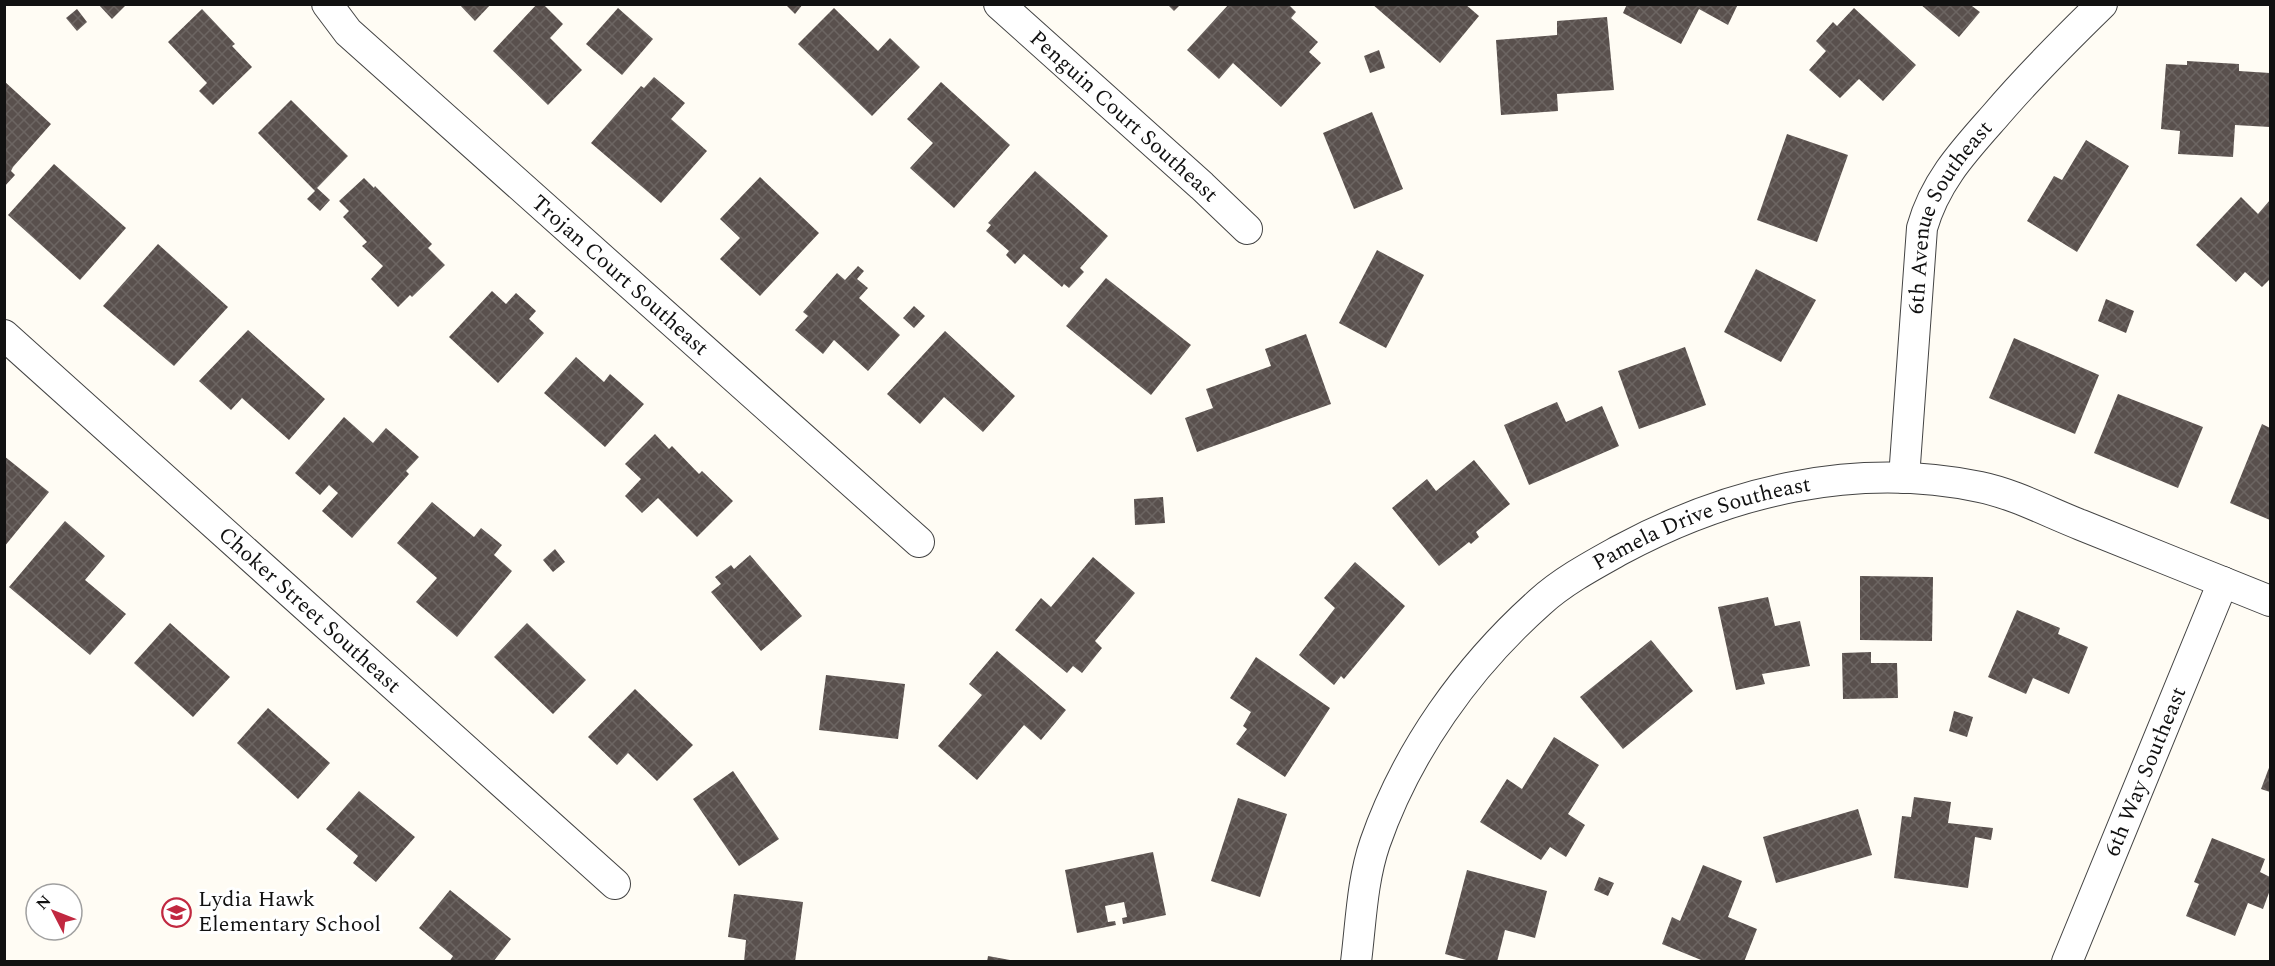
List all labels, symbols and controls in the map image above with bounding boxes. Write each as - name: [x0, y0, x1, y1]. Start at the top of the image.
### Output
- street label: Penguin Court Southeast: [1022, 22, 1226, 210]
- street label: 6th Avenue Southeast: [1899, 113, 2001, 315]
- street label: Trojan Court Southeast: [524, 187, 717, 364]
- street label: Pamela Drive Southeast: [1586, 468, 1813, 579]
- street label: Choker Street Southeast: [211, 518, 409, 701]
- street label: 6th Way Southeast: [2096, 681, 2195, 861]
- north arrow: [24, 882, 84, 942]
- place label: Lydia Hawk Elementary School: [198, 883, 381, 941]
- text: N: [30, 890, 57, 916]
- school or university icon: Lydia Hawk Elementary School: [161, 896, 193, 928]

